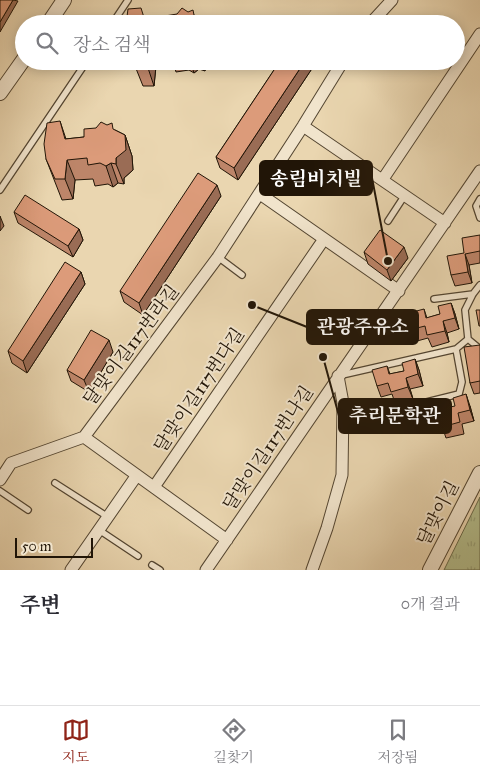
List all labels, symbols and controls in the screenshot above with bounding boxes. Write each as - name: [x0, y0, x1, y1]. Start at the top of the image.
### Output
- search box: [15, 15, 465, 70]
- icon: search: [33, 29, 61, 57]
- text: 장소 검색: [73, 33, 151, 56]
- callout: 송림비치빌: [260, 161, 372, 195]
- text: 송림비치빌: [270, 167, 362, 190]
- street label: 달맞이길117번라길: [78, 280, 184, 410]
- callout: 관광주유소: [307, 310, 418, 344]
- text: 관광주유소: [317, 315, 409, 338]
- street label: 달맞이길117번다길: [149, 324, 249, 456]
- street label: 달맞이길117번나길: [218, 382, 318, 514]
- callout: 추리문학관: [339, 399, 451, 433]
- text: 추리문학관: [349, 404, 442, 427]
- street label: 달맞이길: [412, 477, 464, 549]
- scale bar: [15, 535, 92, 558]
- text: 50 m: [22, 538, 51, 555]
- text: 주변: [20, 592, 61, 618]
- text: 0개 결과: [401, 594, 460, 613]
- tab: 지도: [62, 716, 90, 766]
- tab: 길찾기: [213, 716, 254, 766]
- tab: 저장됨: [378, 716, 418, 766]

